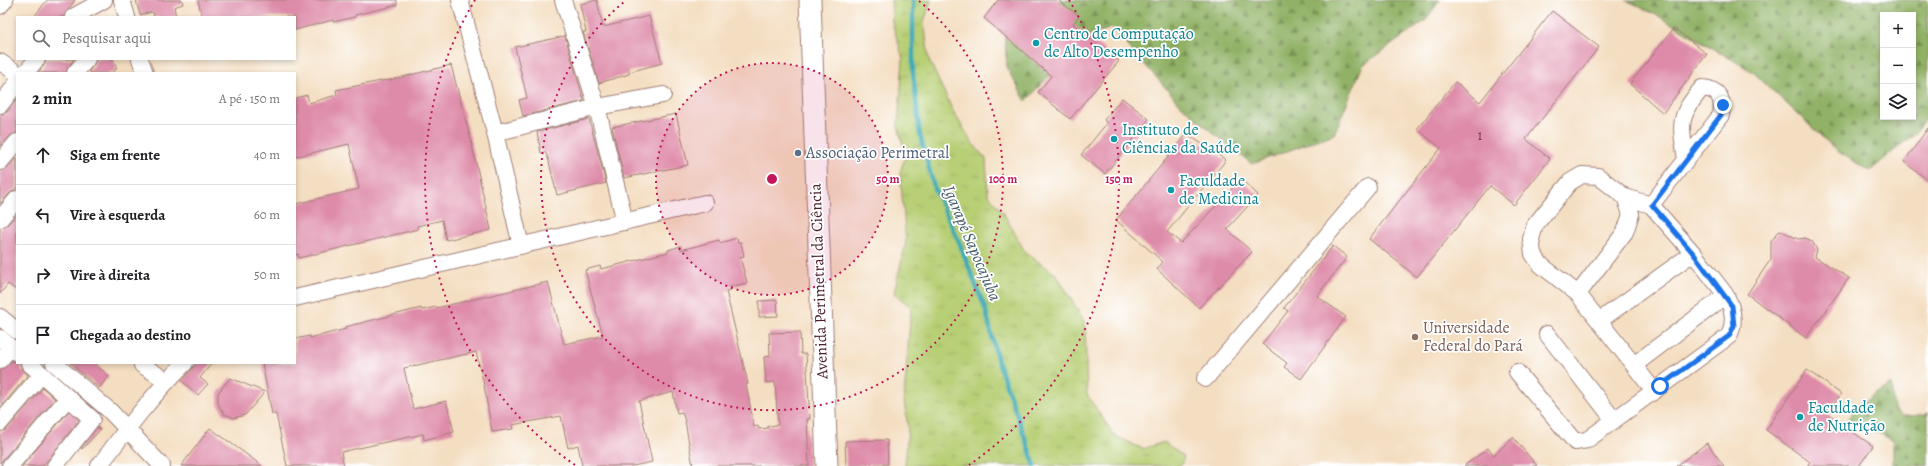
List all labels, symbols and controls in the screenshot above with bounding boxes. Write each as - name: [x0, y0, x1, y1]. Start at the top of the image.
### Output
- map controls: [1880, 12, 1916, 120]
- button: +: [1880, 12, 1916, 48]
- search box: [16, 16, 296, 60]
- place label: Centro de Computação de Alto Desempenho: [1044, 23, 1194, 63]
- icon: search: [30, 27, 52, 49]
- text: Pesquisar aqui: [62, 28, 151, 48]
- marker: Centro de Computação de Alto Desempenho: [1031, 38, 1041, 48]
- button: −: [1880, 48, 1916, 84]
- button: layers: [1880, 84, 1916, 120]
- text: 2 min: [32, 87, 72, 110]
- text: A pé · 150 m: [219, 90, 280, 107]
- route end: [1714, 96, 1732, 114]
- place label: Instituto de Ciências da Saúde: [1122, 119, 1240, 159]
- house number: 1: [1478, 126, 1483, 145]
- marker: Instituto de Ciências da Saúde: [1109, 134, 1119, 144]
- place label: Associação Perimetral: [805, 142, 949, 164]
- icon: ahead: [32, 144, 54, 166]
- text: Siga em frente: [70, 145, 160, 165]
- text: 40 m: [254, 146, 280, 163]
- marker: Associação Perimetral: [793, 148, 803, 158]
- place label: Faculdade de Medicina: [1179, 170, 1259, 210]
- text: 50 m: [876, 171, 900, 187]
- text: 100 m: [989, 171, 1017, 187]
- text: 150 m: [1105, 171, 1133, 187]
- centre of rings: [765, 172, 779, 186]
- street label: Avenida Perimetral da Ciência: [805, 182, 833, 380]
- water label: Igarapé Sapocajuba: [937, 182, 1007, 305]
- marker: Faculdade de Medicina: [1166, 185, 1176, 195]
- icon: left: [32, 204, 54, 226]
- text: Vire à esquerda: [70, 205, 166, 225]
- text: 60 m: [254, 206, 280, 223]
- icon: right: [32, 264, 54, 286]
- text: Vire à direita: [70, 265, 150, 285]
- text: 50 m: [254, 266, 280, 283]
- place label: Universidade Federal do Pará: [1423, 317, 1524, 357]
- icon: arrive: [32, 324, 54, 346]
- text: Chegada ao destino: [70, 325, 191, 345]
- marker: Universidade Federal do Pará: [1410, 332, 1420, 342]
- route start: [1651, 377, 1669, 395]
- place label: Faculdade de Nutrição: [1808, 397, 1885, 437]
- marker: Faculdade de Nutrição: [1795, 412, 1805, 422]

